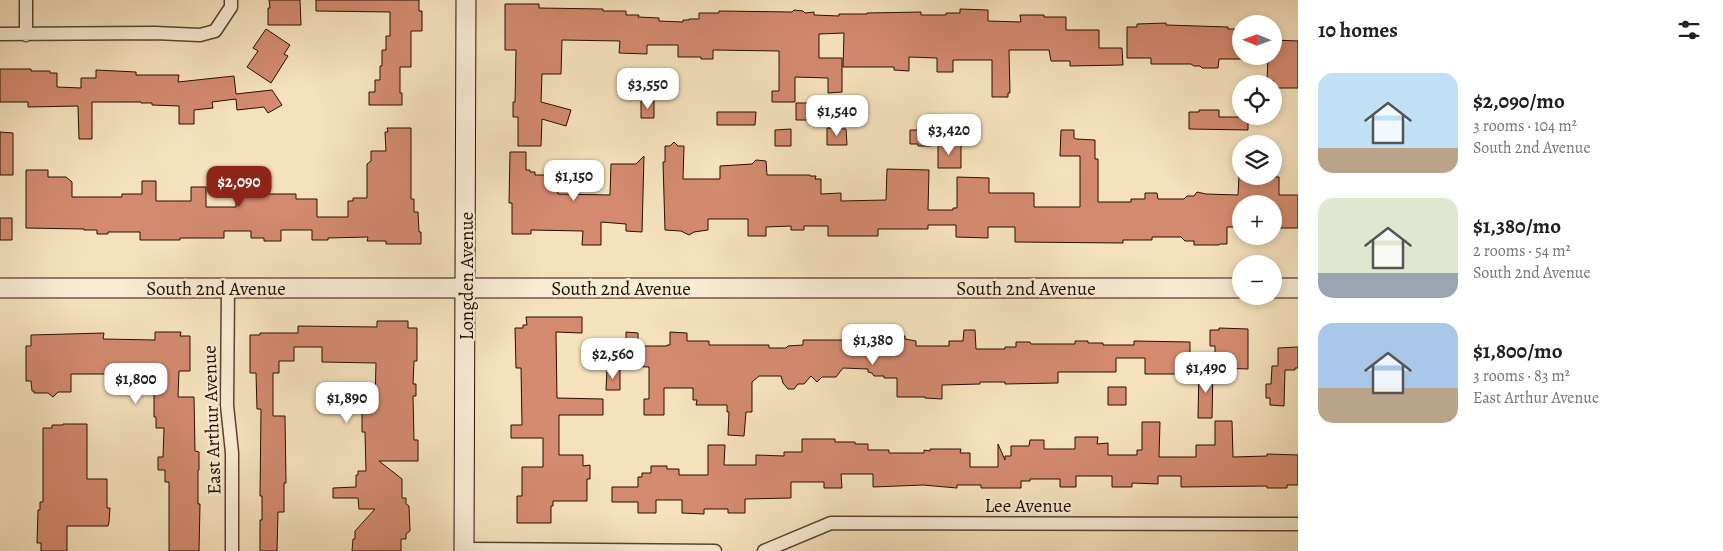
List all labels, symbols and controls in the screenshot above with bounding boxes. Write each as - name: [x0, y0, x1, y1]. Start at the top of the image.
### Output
- north arrow: [1232, 15, 1282, 65]
- map controls: [1232, 15, 1282, 305]
- text: 10 homes: [1318, 16, 1398, 44]
- icon: filters: [1675, 16, 1703, 44]
- pin: $3,550: [607, 68, 689, 110]
- text: $3,550: [628, 73, 668, 95]
- button: locate: [1232, 75, 1282, 125]
- text: $2,090/mo: [1473, 87, 1565, 115]
- icon: home: [1358, 93, 1418, 153]
- pin: $1,540: [796, 94, 878, 137]
- text: $1,540: [817, 100, 857, 122]
- pin: $3,420: [908, 114, 990, 156]
- text: 3 rooms · 104 m²: [1473, 115, 1577, 137]
- text: $3,420: [928, 119, 970, 141]
- button: layers: [1232, 135, 1282, 185]
- text: South 2nd Avenue: [1473, 137, 1591, 159]
- pin: $1,150: [533, 160, 615, 202]
- text: $1,150: [555, 165, 593, 187]
- pin: $2,090: [198, 166, 280, 208]
- text: $2,090: [218, 171, 261, 193]
- button: +: [1232, 195, 1282, 245]
- street label: Longden Avenue: [454, 212, 480, 340]
- text: $1,380/mo: [1473, 212, 1561, 240]
- icon: home: [1358, 218, 1418, 278]
- text: 2 rooms · 54 m²: [1473, 240, 1571, 262]
- button: −: [1232, 255, 1282, 305]
- text: South 2nd Avenue: [1473, 262, 1591, 284]
- street label: South 2nd Avenue: [146, 276, 286, 302]
- street label: South 2nd Avenue: [551, 276, 691, 302]
- street label: South 2nd Avenue: [956, 276, 1096, 302]
- pin: $1,380: [832, 324, 914, 366]
- text: $1,380: [853, 329, 893, 351]
- text: $1,800/mo: [1473, 337, 1563, 365]
- pin: $2,560: [572, 338, 654, 380]
- text: $2,560: [592, 343, 634, 365]
- icon: home: [1358, 343, 1418, 403]
- street label: East Arthur Avenue: [196, 345, 228, 495]
- pin: $1,490: [1165, 352, 1247, 394]
- text: $1,490: [1186, 357, 1226, 379]
- pin: $1,800: [95, 362, 177, 405]
- text: 3 rooms · 83 m²: [1473, 365, 1570, 387]
- text: $1,800: [115, 368, 157, 390]
- pin: $1,890: [306, 382, 388, 424]
- text: $1,890: [327, 387, 367, 409]
- text: East Arthur Avenue: [1473, 387, 1599, 409]
- street label: Lee Avenue: [984, 493, 1072, 519]

